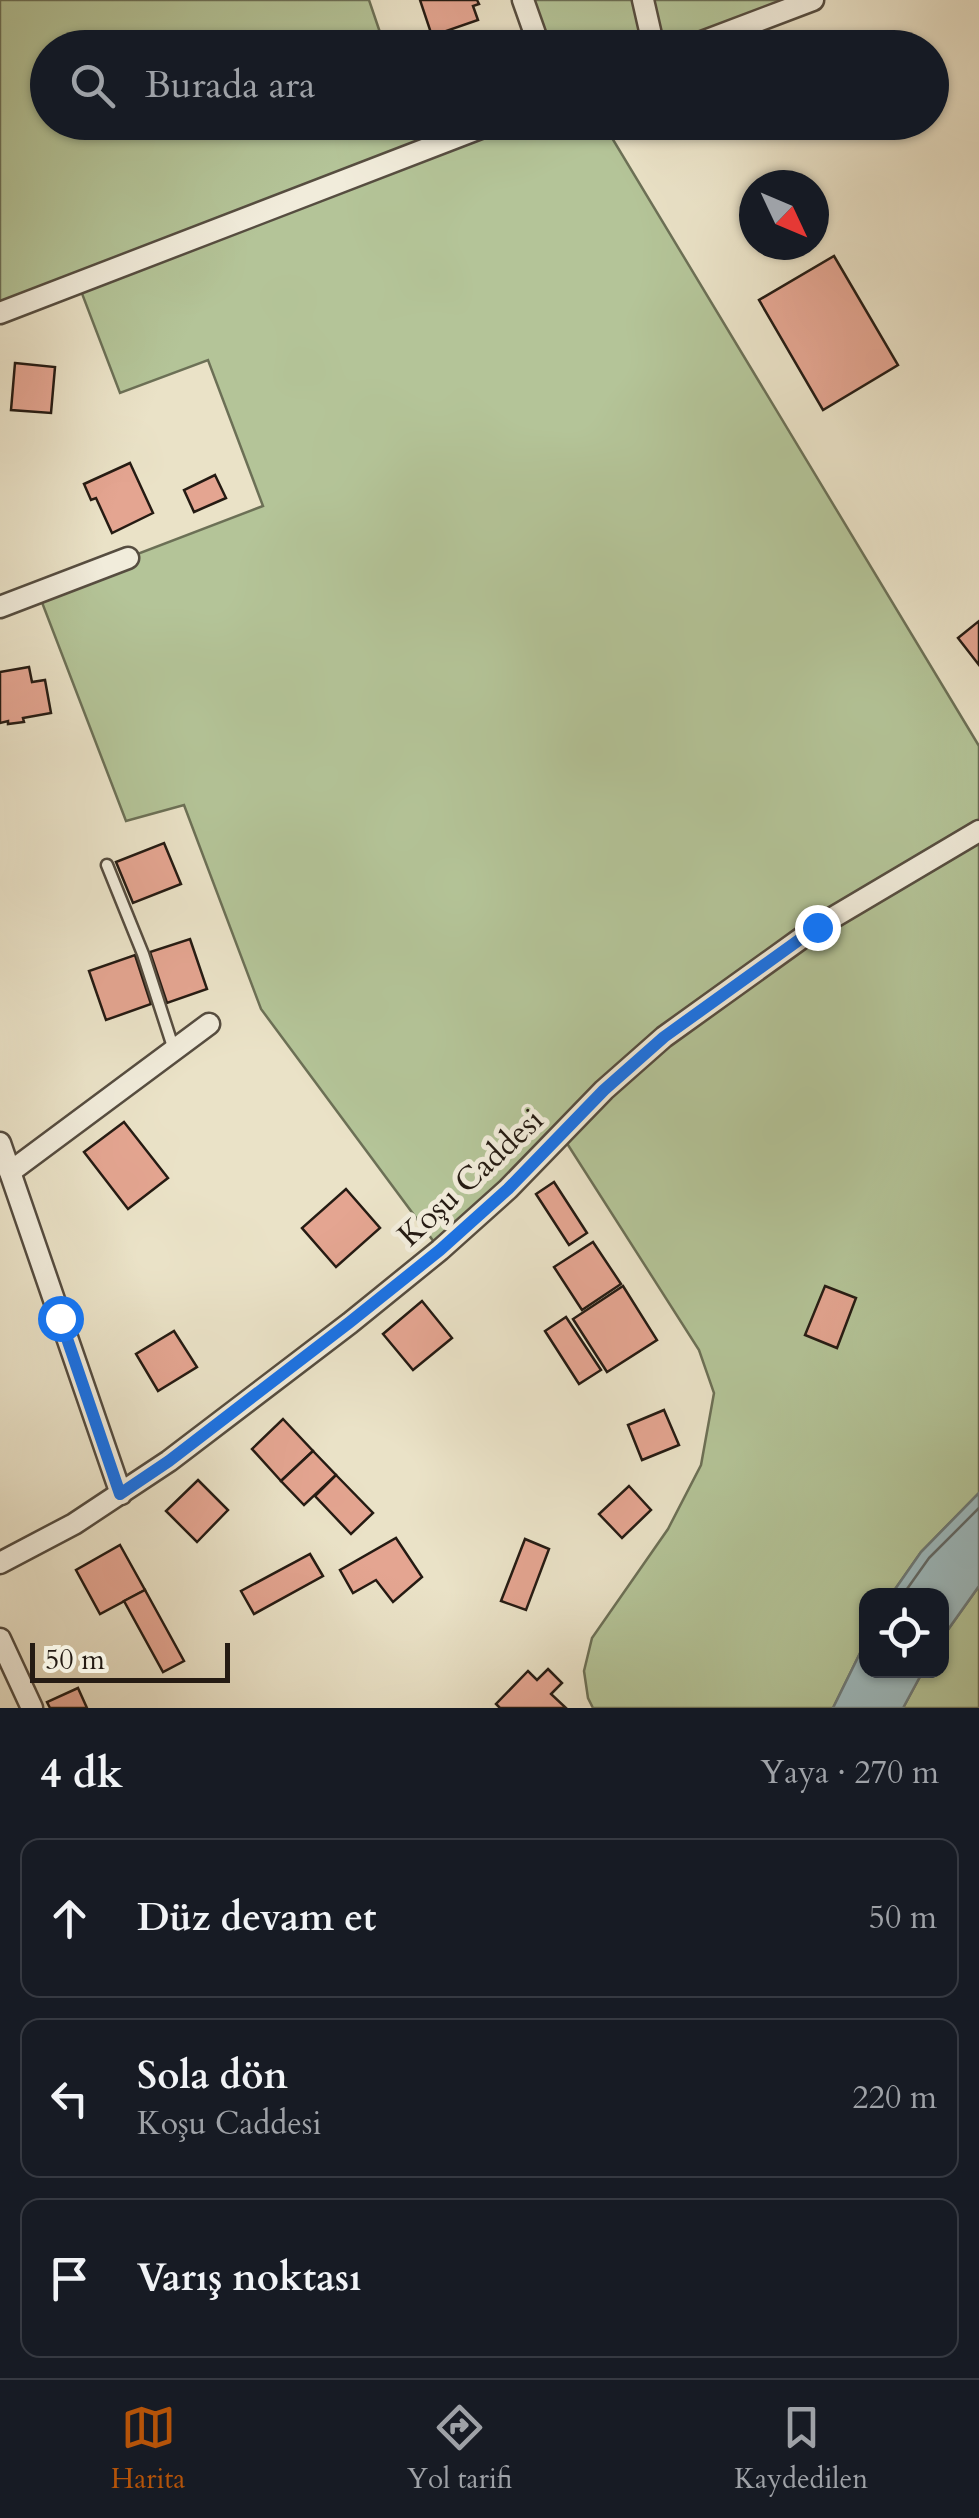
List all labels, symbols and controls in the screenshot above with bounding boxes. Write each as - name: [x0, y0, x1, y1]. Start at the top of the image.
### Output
- search box: [30, 30, 949, 140]
- icon: search: [65, 58, 120, 113]
- text: Burada ara: [145, 59, 316, 111]
- north arrow: [739, 170, 829, 260]
- route end: [795, 905, 841, 951]
- street label: Koşu Caddesi: [388, 1099, 553, 1257]
- route start: [38, 1296, 84, 1342]
- map controls: [859, 1588, 949, 1678]
- button: locate: [859, 1588, 949, 1678]
- scale bar: [30, 1638, 230, 1682]
- text: 50 m: [45, 1641, 105, 1679]
- text: 4 dk: [40, 1745, 123, 1802]
- text: Yaya · 270 m: [760, 1751, 939, 1795]
- icon: ahead: [42, 1891, 97, 1946]
- text: Düz devam et: [137, 1892, 377, 1944]
- text: 50 m: [869, 1896, 937, 1940]
- text: Sola dön: [137, 2050, 288, 2102]
- icon: left: [42, 2071, 97, 2126]
- text: 220 m: [852, 2076, 937, 2120]
- text: Koşu Caddesi: [137, 2102, 322, 2146]
- icon: arrive: [42, 2251, 97, 2306]
- text: Varış noktası: [137, 2252, 361, 2304]
- tab: Harita: [111, 2400, 185, 2498]
- tab: Yol tarifi: [407, 2400, 513, 2498]
- tab: Kaydedilen: [734, 2400, 868, 2498]

